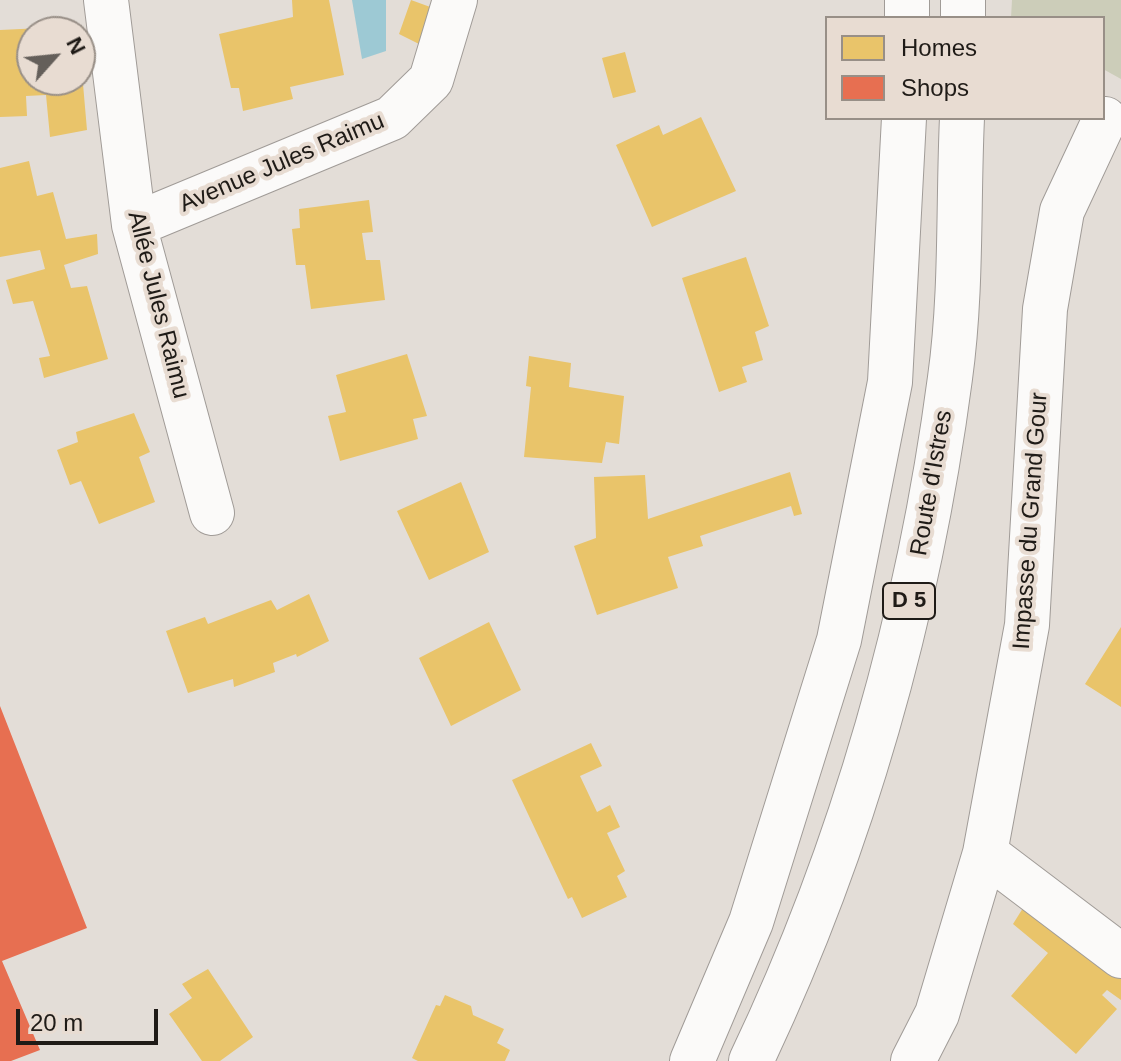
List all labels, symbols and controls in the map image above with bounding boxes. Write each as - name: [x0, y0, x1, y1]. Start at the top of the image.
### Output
- north arrow: [16, 16, 96, 96]
- legend: [825, 16, 1105, 120]
- text: N: [61, 33, 91, 59]
- text: Homes: [901, 34, 977, 61]
- text: Shops: [901, 74, 969, 101]
- street label: Avenue Jules Raimu: [175, 107, 389, 219]
- street label: Allée Jules Raimu: [121, 208, 195, 402]
- street label: Impasse du Grand Gour: [1008, 392, 1054, 650]
- street label: Route d'Istres: [905, 408, 959, 558]
- road number: D 5: [883, 583, 935, 619]
- scale bar: [20, 993, 162, 1043]
- text: 20 m: [30, 1009, 83, 1036]

